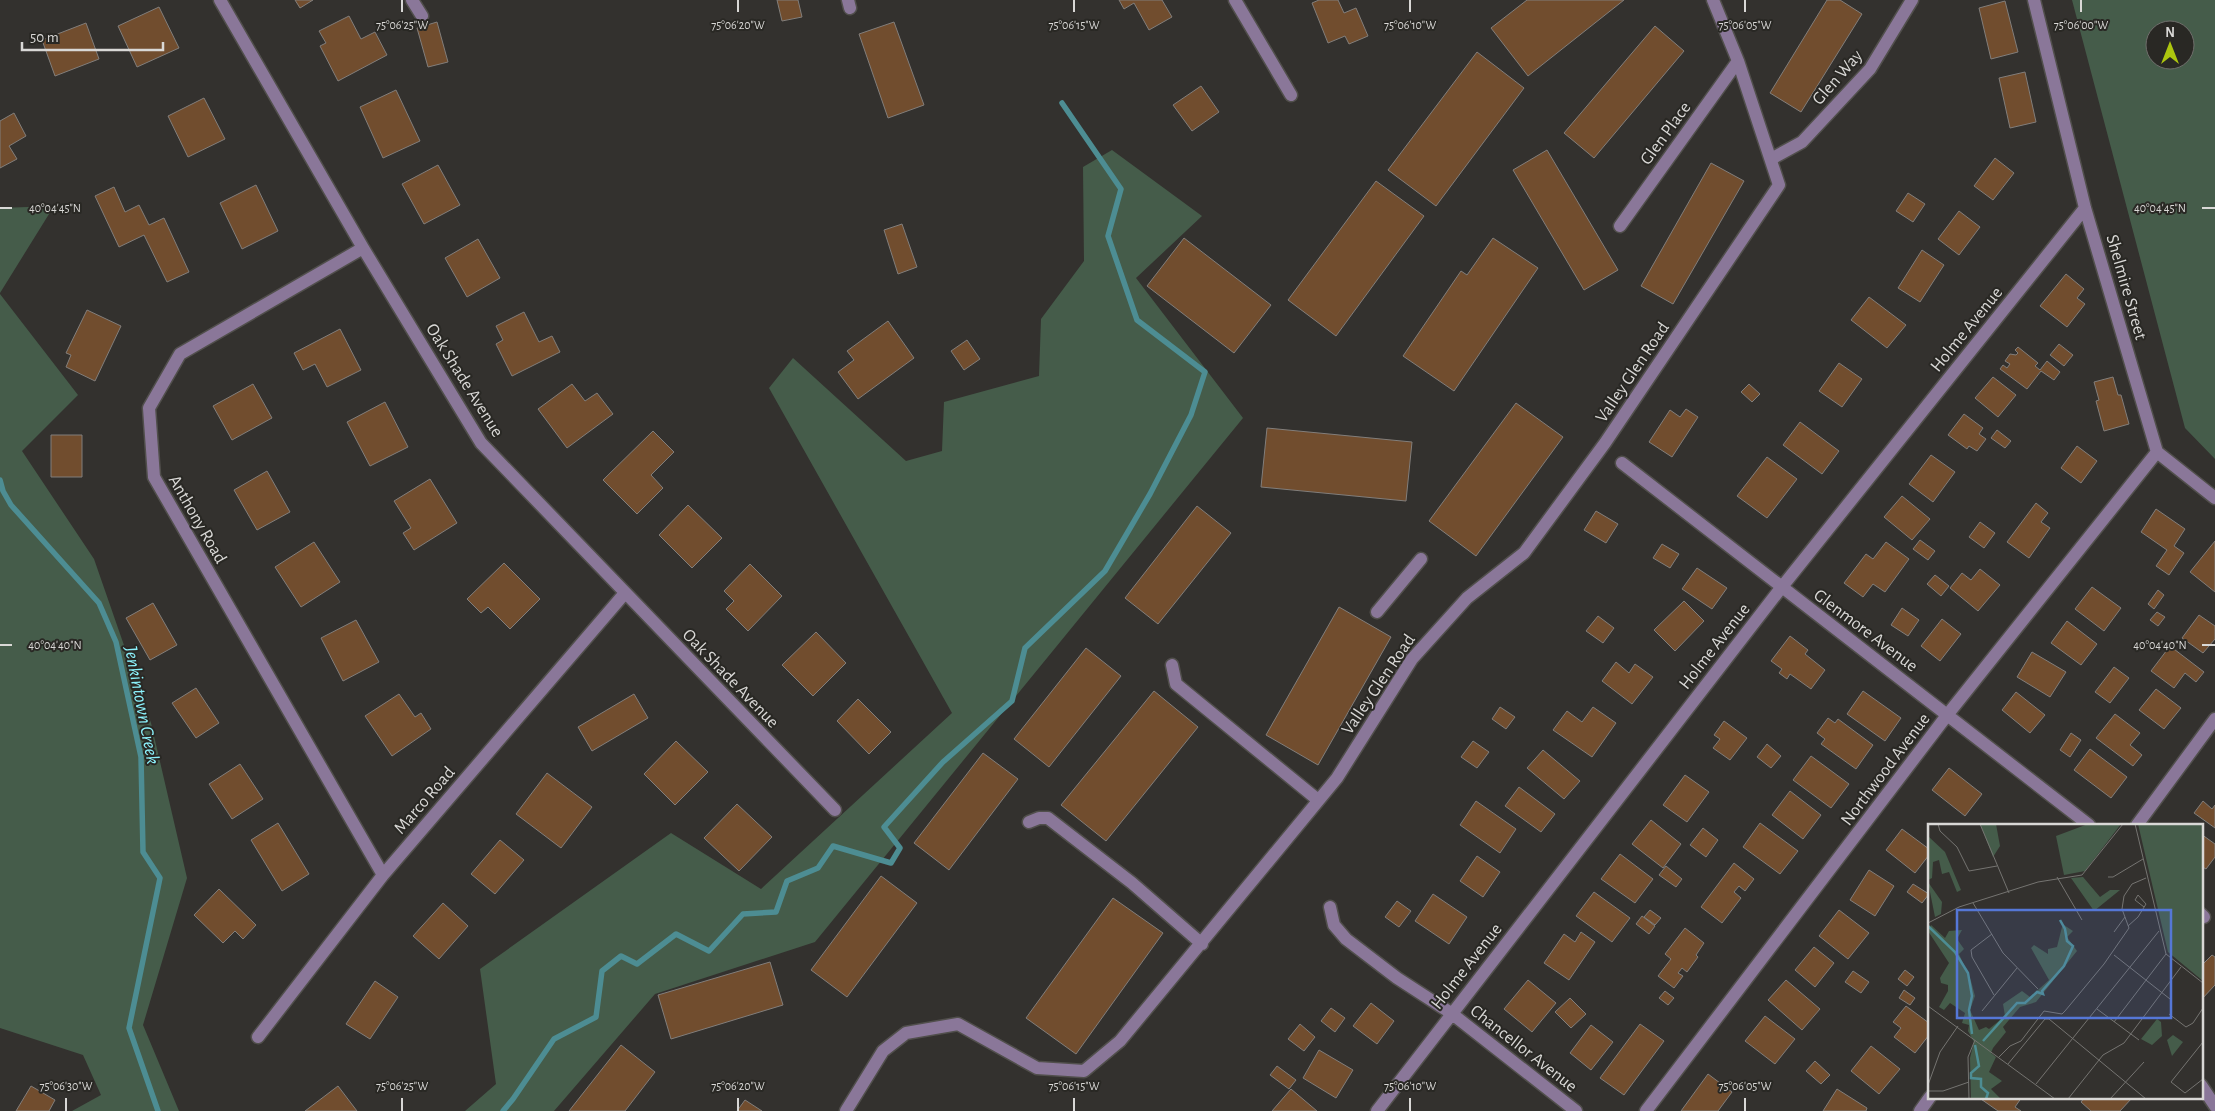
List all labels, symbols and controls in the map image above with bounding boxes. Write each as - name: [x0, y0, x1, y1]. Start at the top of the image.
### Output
- text: 75°06'25"W: [376, 19, 428, 31]
- text: 75°06'20"W: [711, 19, 765, 31]
- text: 75°06'15"W: [1049, 19, 1100, 31]
- text: 75°06'10"W: [1384, 19, 1436, 31]
- text: 75°06'05"W: [1718, 19, 1772, 31]
- text: 75°06'00"W: [2054, 19, 2108, 31]
- scale bar: [22, 20, 164, 52]
- north arrow: [2145, 20, 2195, 70]
- text: N: [2165, 26, 2175, 40]
- text: 50 m: [30, 30, 59, 45]
- street label: Glen Way: [1809, 46, 1867, 109]
- street label: Glen Place: [1637, 99, 1695, 168]
- text: 40°04'45"N: [29, 202, 81, 214]
- text: 40°04'45"N: [2134, 202, 2186, 214]
- street label: Shelmire Street: [2102, 233, 2150, 342]
- street label: Holme Avenue: [1927, 284, 2006, 375]
- street label: Valley Glen Road: [1593, 319, 1673, 426]
- street label: Oak Shade Avenue: [422, 321, 506, 440]
- street label: Anthony Road: [165, 472, 230, 567]
- street label: Glenmore Avenue: [1810, 586, 1921, 676]
- street label: Holme Avenue: [1676, 600, 1754, 693]
- street label: Oak Shade Avenue: [679, 626, 782, 732]
- street label: Valley Glen Road: [1339, 631, 1419, 738]
- text: 40°04'40"N: [28, 639, 82, 651]
- text: 40°04'40"N: [2133, 639, 2187, 651]
- water label: Jenkintown Creek: [121, 644, 162, 766]
- street label: Northwood Avenue: [1838, 710, 1934, 829]
- street label: Marco Road: [391, 764, 459, 838]
- inset map: [1928, 824, 2202, 1098]
- street label: Holme Avenue: [1428, 920, 1506, 1013]
- street label: Chancellor Avenue: [1467, 1002, 1580, 1096]
- text: 75°06'30"W: [39, 1080, 93, 1092]
- text: 75°06'25"W: [376, 1080, 428, 1092]
- text: 75°06'20"W: [711, 1080, 765, 1092]
- text: 75°06'15"W: [1049, 1080, 1100, 1092]
- text: 75°06'10"W: [1384, 1080, 1436, 1092]
- text: 75°06'05"W: [1718, 1080, 1772, 1092]

